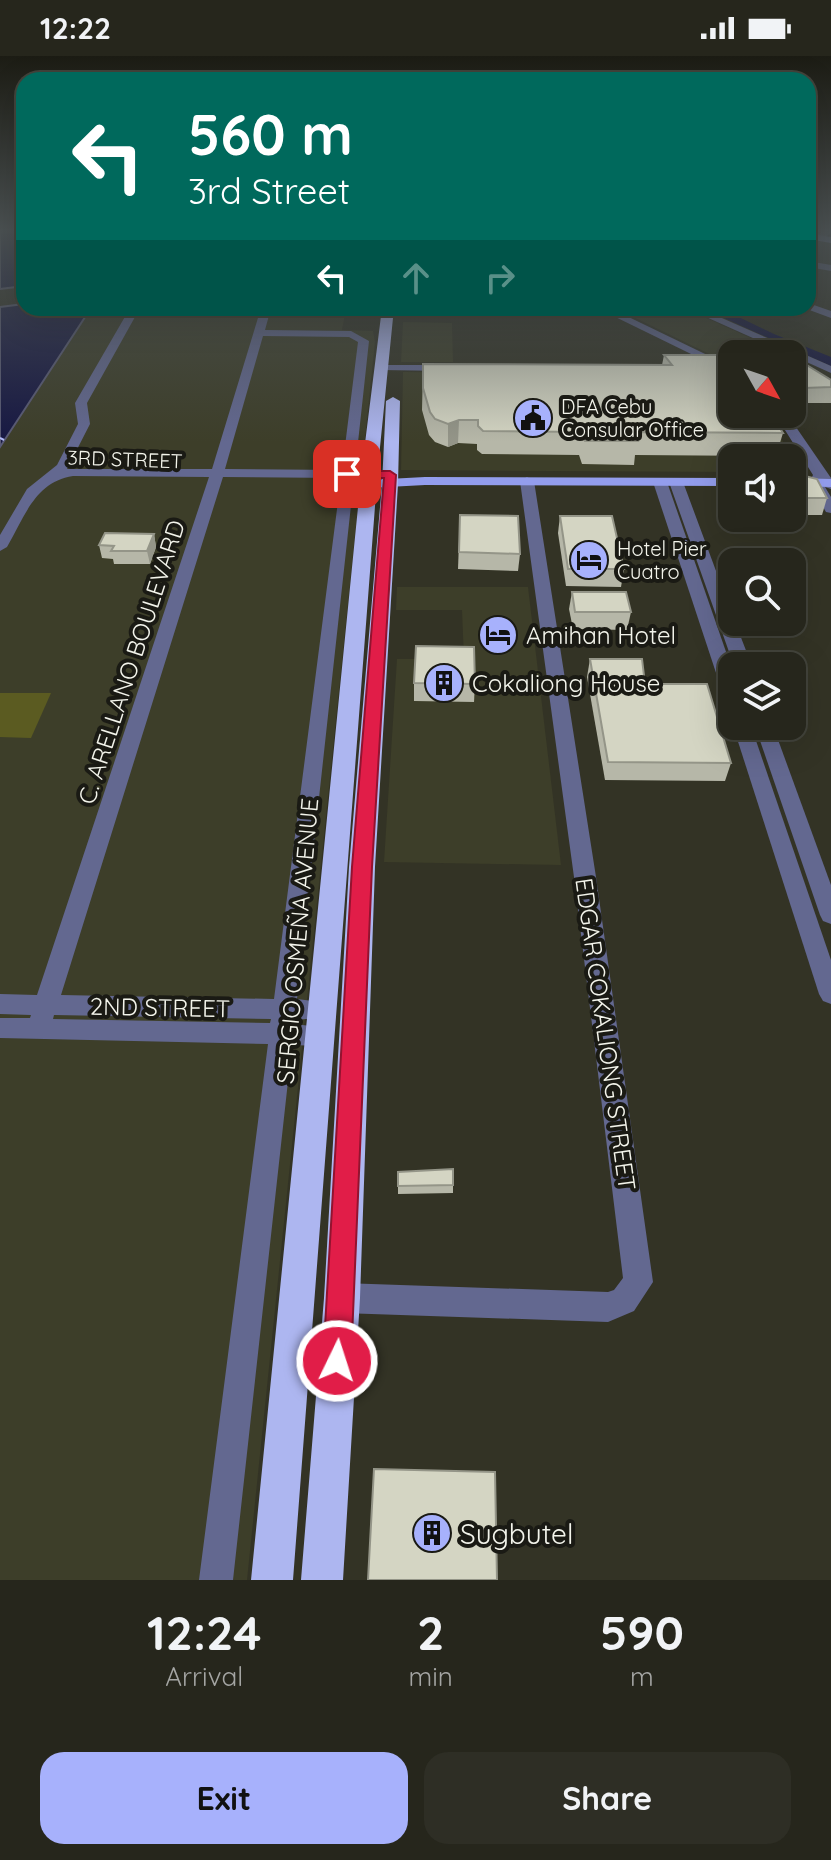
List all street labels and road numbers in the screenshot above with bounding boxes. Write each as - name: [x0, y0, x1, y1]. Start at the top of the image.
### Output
- street label: 3RD STREET: [67, 444, 183, 474]
- street label: C. ARELLANO BOULEVARD: [71, 516, 191, 808]
- street label: SERGIO OSMEÑA AVENUE: [270, 797, 324, 1085]
- street label: EDGAR COKALIONG STREET: [569, 876, 643, 1192]
- street label: 2ND STREET: [90, 991, 230, 1023]

